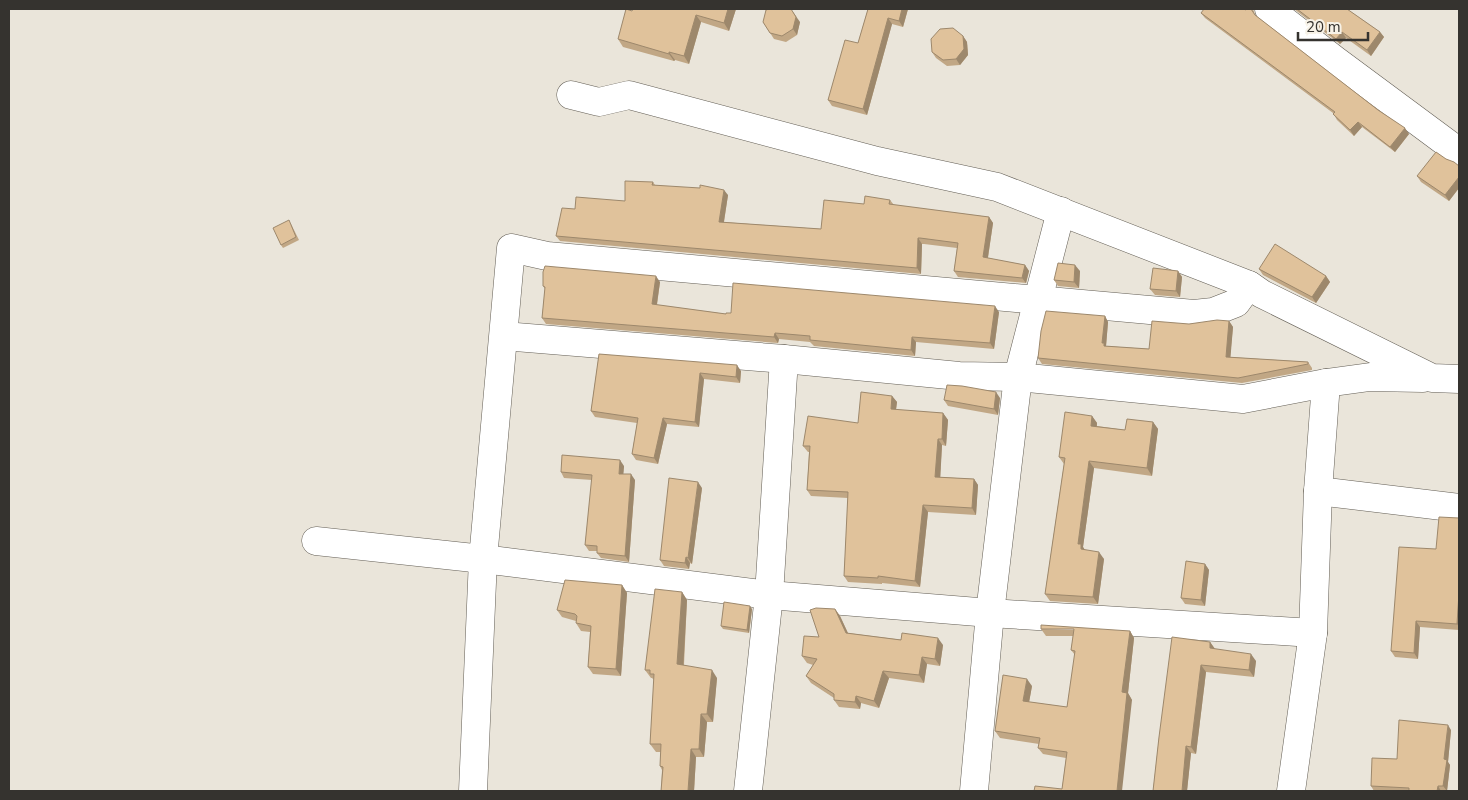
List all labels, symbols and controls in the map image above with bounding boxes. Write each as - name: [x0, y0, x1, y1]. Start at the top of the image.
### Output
- scale bar: [1298, 10, 1368, 42]
- text: 20 m: [1306, 17, 1341, 37]

